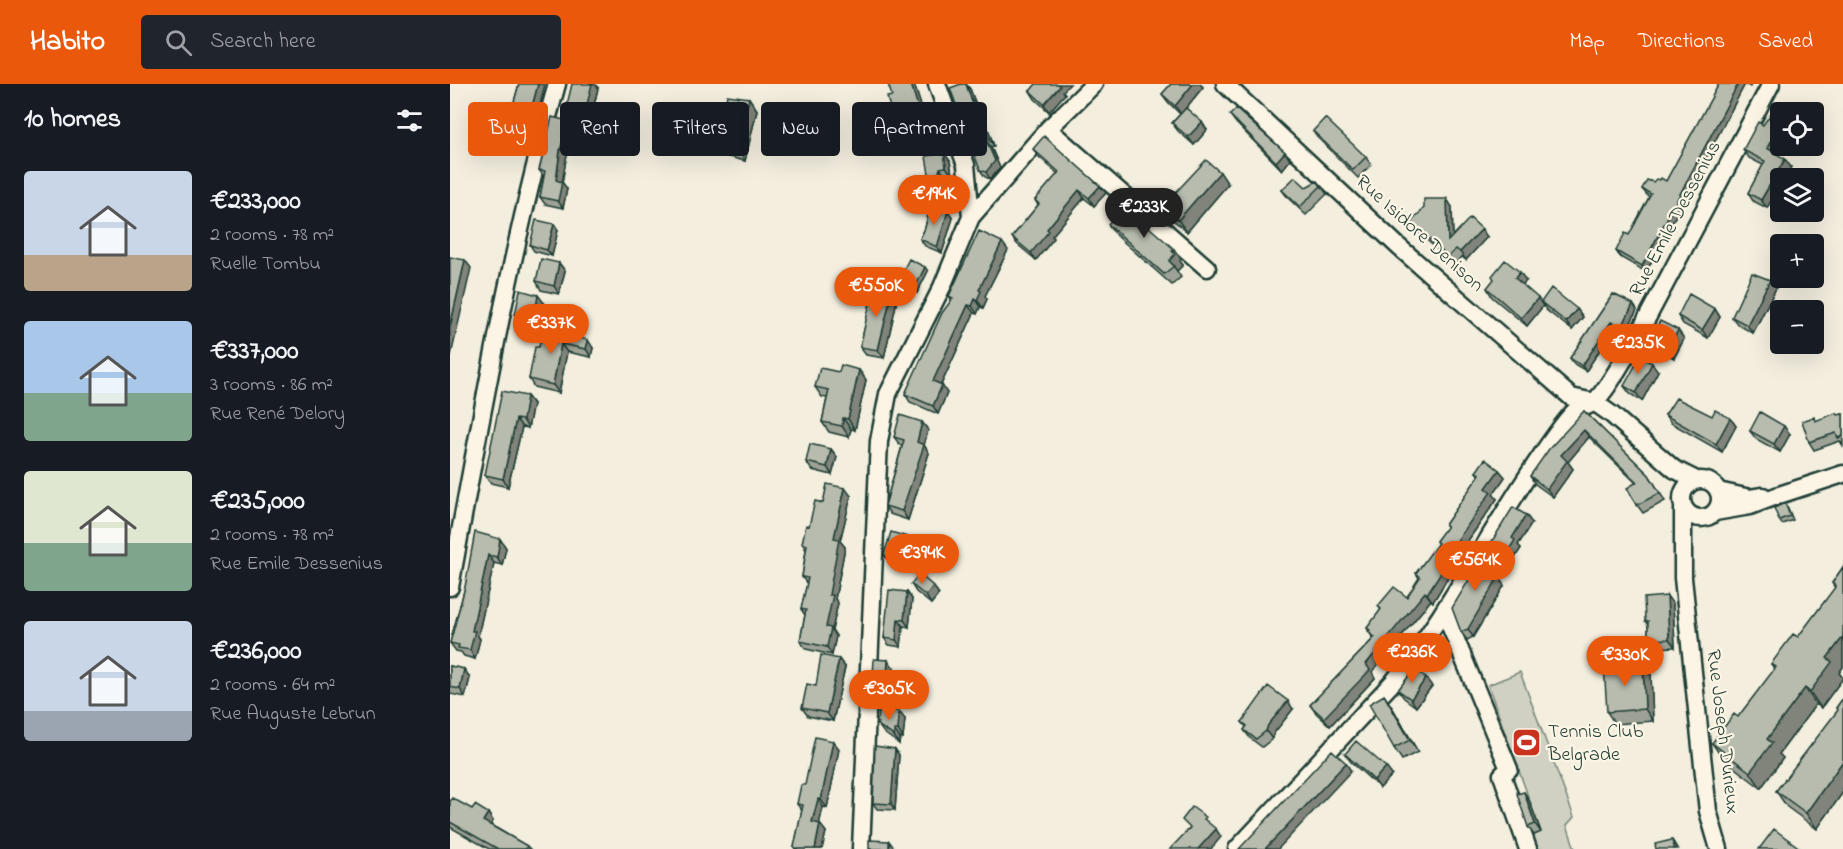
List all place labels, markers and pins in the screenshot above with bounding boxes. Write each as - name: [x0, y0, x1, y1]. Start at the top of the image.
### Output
- pin: €194K: [892, 175, 976, 226]
- pin: €233K: [1102, 188, 1186, 239]
- pin: €550K: [834, 267, 918, 318]
- pin: €337K: [509, 304, 593, 355]
- pin: €235K: [1596, 324, 1680, 375]
- pin: €394K: [880, 534, 964, 585]
- pin: €564K: [1433, 541, 1517, 592]
- pin: €236K: [1370, 633, 1454, 684]
- pin: €330K: [1583, 636, 1667, 687]
- pin: €305K: [847, 670, 931, 721]
- place label: Tennis Club Belgrade: [1547, 718, 1644, 771]
- sports icon: Tennis Club Belgrade: [1511, 727, 1543, 759]

